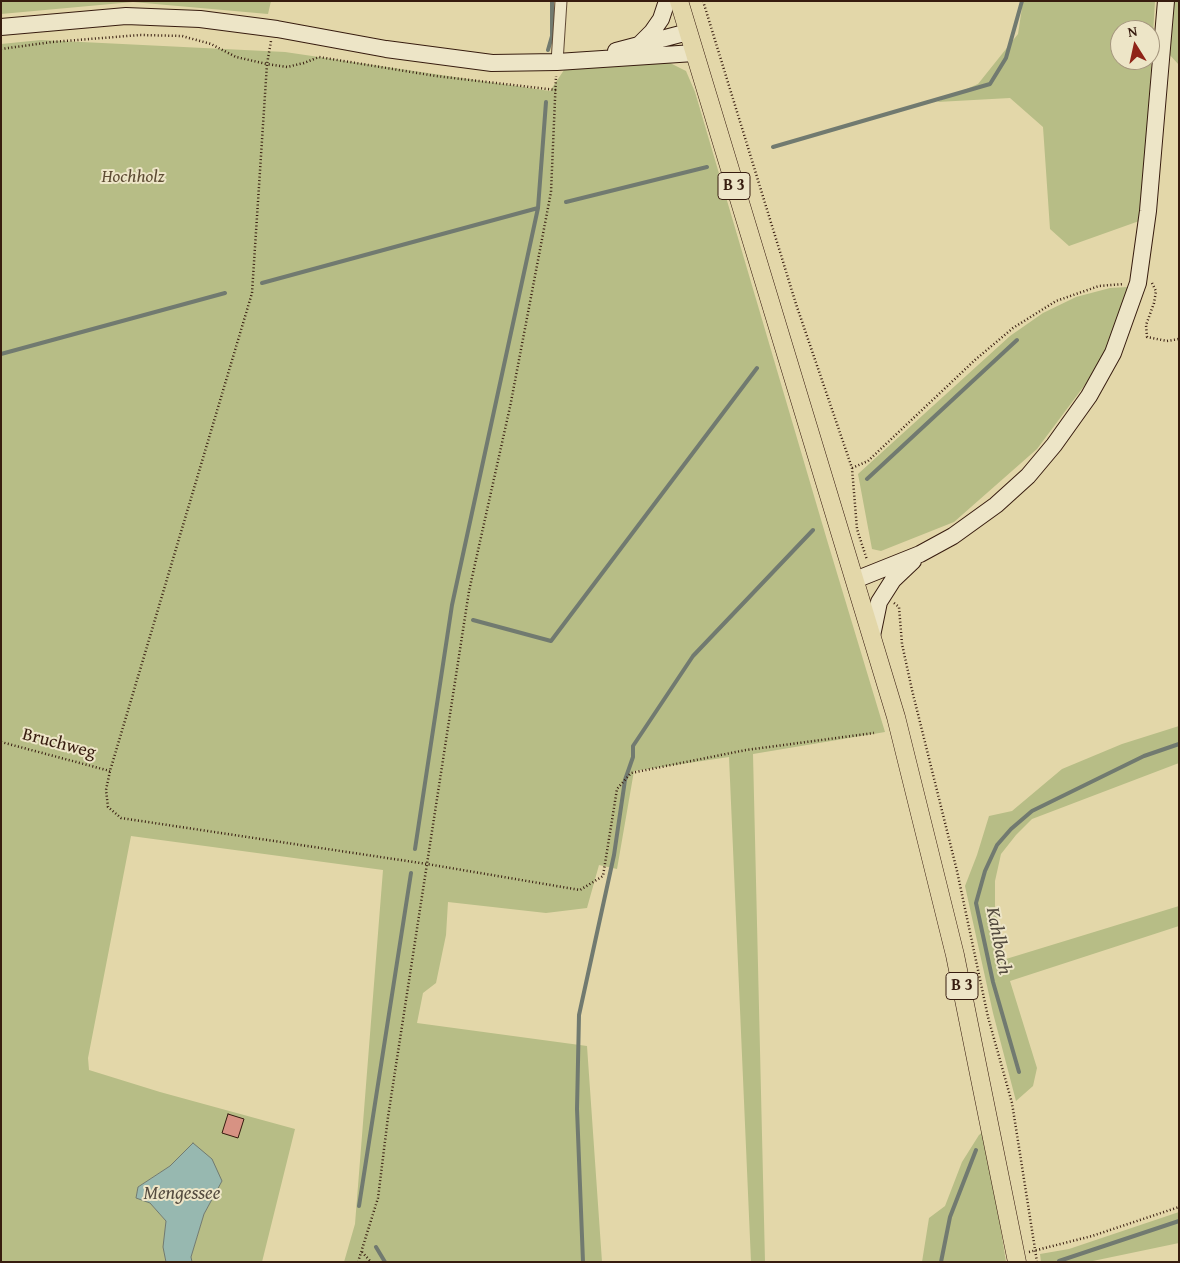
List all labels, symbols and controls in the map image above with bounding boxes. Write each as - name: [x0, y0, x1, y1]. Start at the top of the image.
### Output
- north arrow: [1110, 20, 1160, 70]
- text: N: [1126, 21, 1139, 42]
- park label: Hochholz: [102, 166, 164, 188]
- road number: B 3: [718, 172, 750, 200]
- street label: Bruchweg: [20, 724, 98, 764]
- water label: Kahlbach: [980, 905, 1016, 977]
- road number: B 3: [946, 972, 978, 999]
- water label: Mengessee: [144, 1183, 220, 1205]

